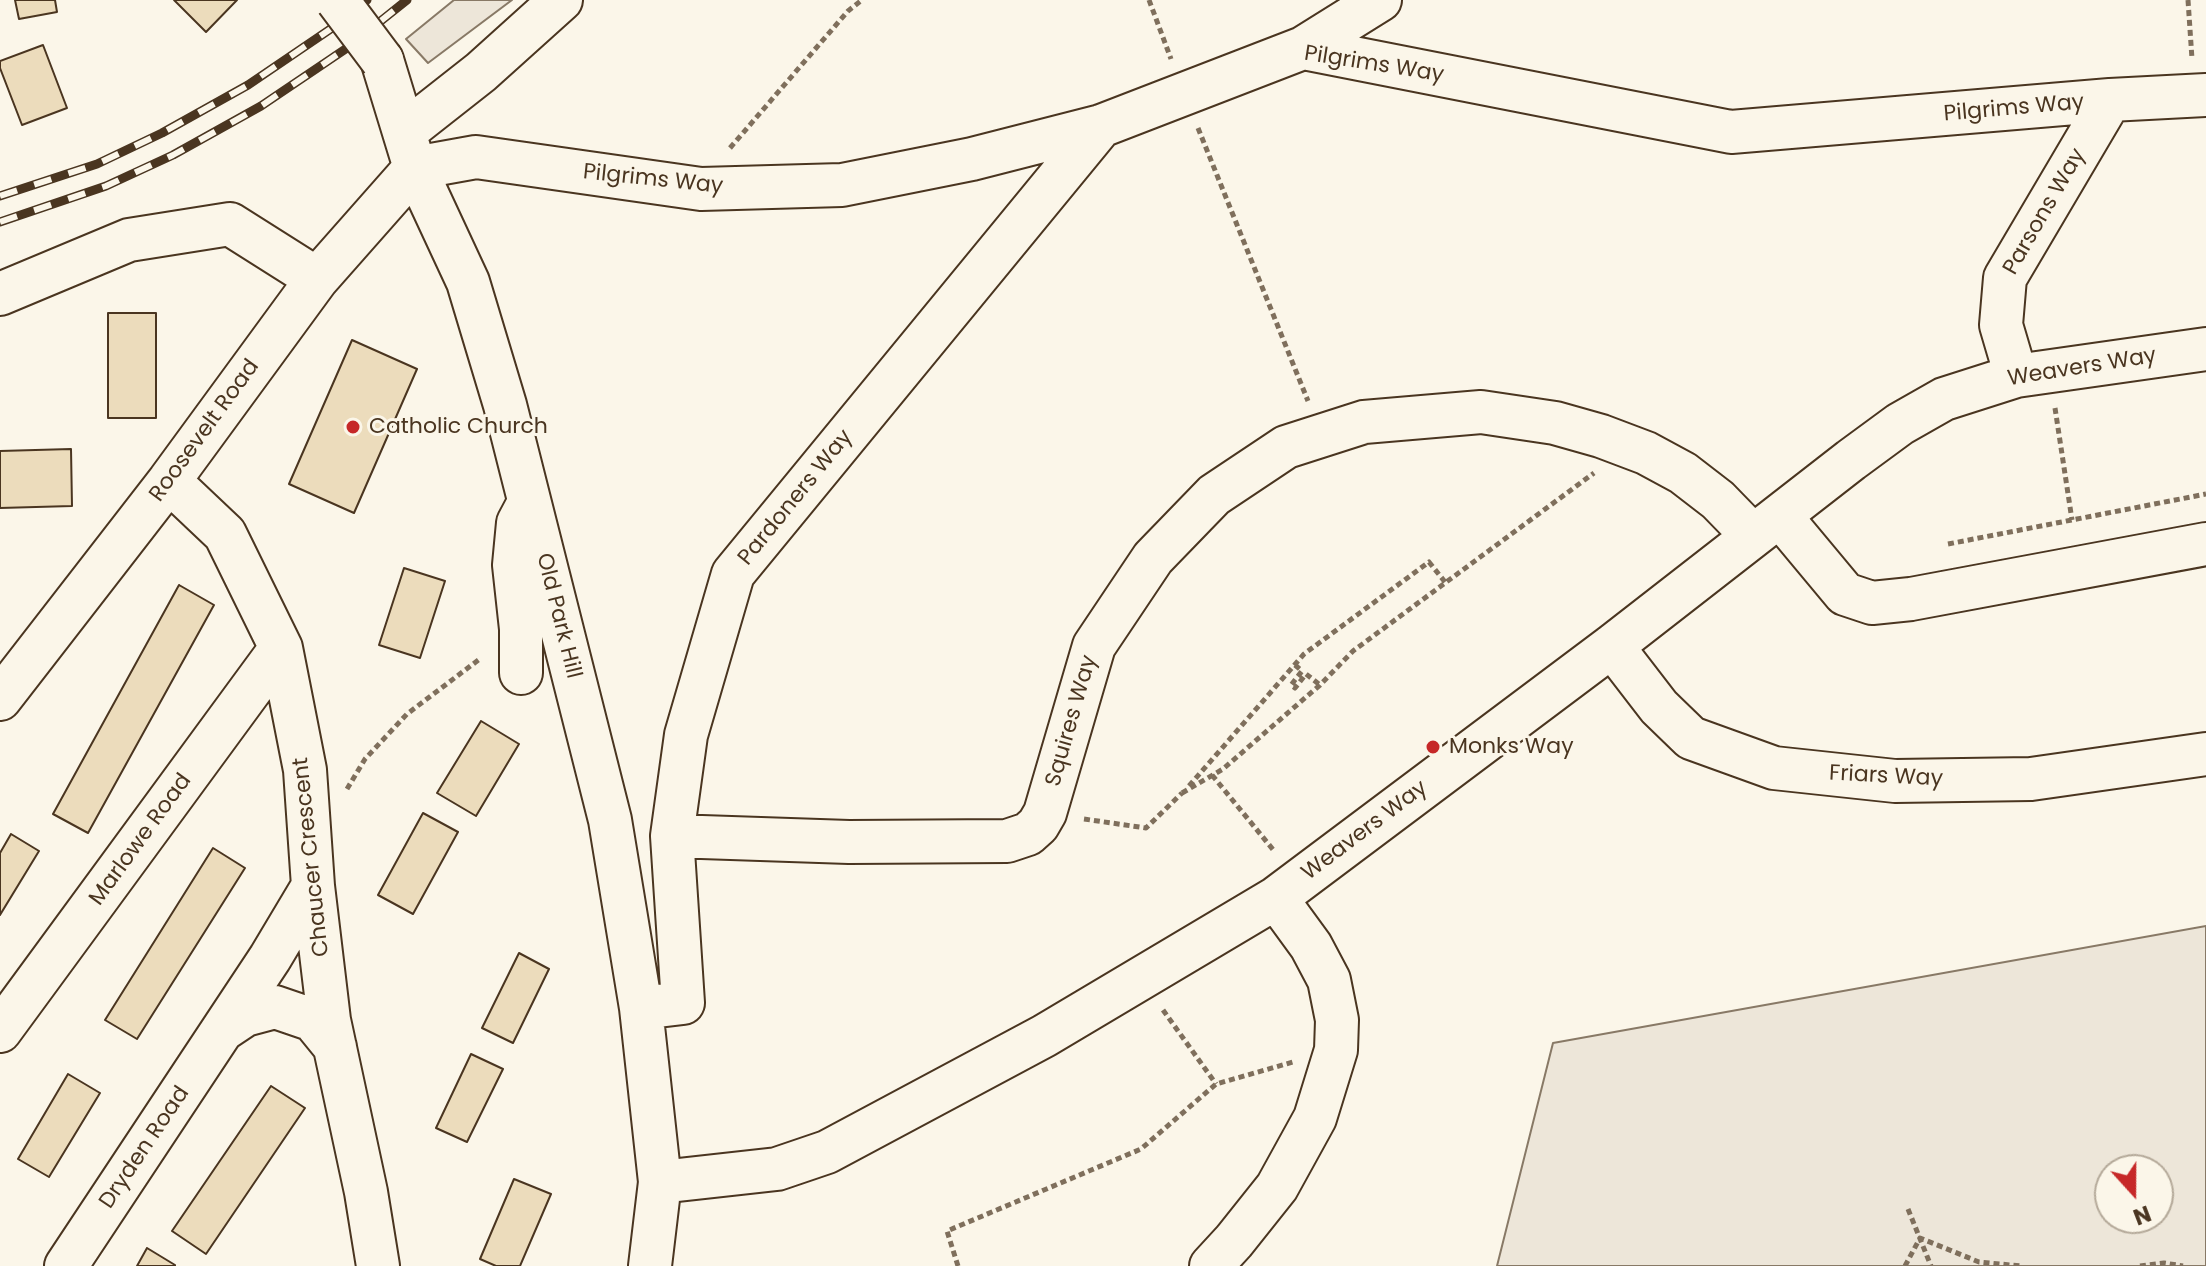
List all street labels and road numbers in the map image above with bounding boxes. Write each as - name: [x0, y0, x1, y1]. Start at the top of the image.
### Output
- street label: Pilgrims Way: [1302, 41, 1446, 89]
- street label: Pilgrims Way: [1943, 90, 2085, 128]
- street label: Parsons Way: [1998, 144, 2092, 280]
- street label: Pilgrims Way: [582, 160, 724, 200]
- street label: Weavers Way: [2006, 343, 2158, 393]
- street label: Roosevelt Road: [145, 355, 265, 507]
- street label: Pardoners Way: [733, 425, 859, 571]
- street label: Old Park Hill: [530, 551, 586, 681]
- street label: Squires Way: [1041, 652, 1103, 790]
- street label: Chaucer Crescent: [288, 756, 336, 958]
- street label: Friars Way: [1828, 761, 1944, 793]
- street label: Marlowe Road: [84, 769, 198, 911]
- street label: Weavers Way: [1297, 775, 1433, 887]
- street label: Dryden Road: [94, 1082, 196, 1214]

